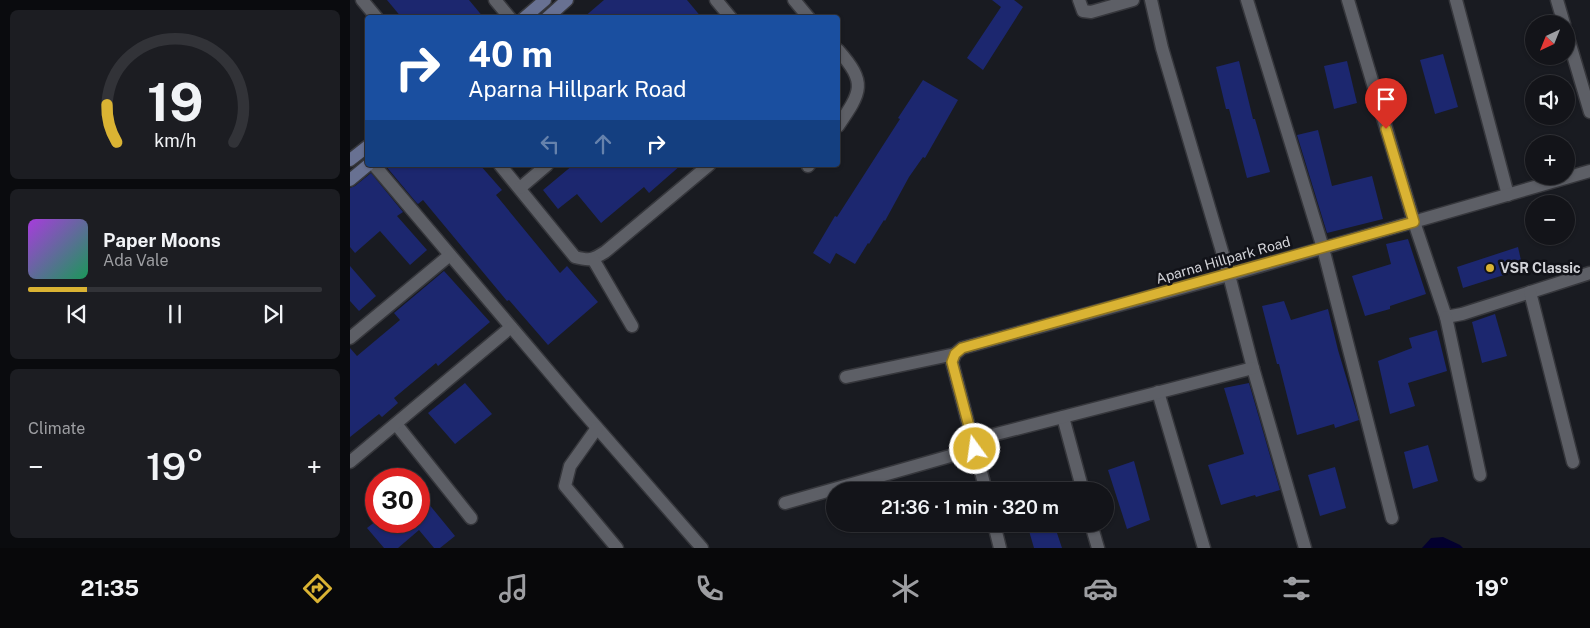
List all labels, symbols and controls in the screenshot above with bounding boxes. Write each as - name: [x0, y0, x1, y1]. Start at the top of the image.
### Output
- north arrow: [1525, 15, 1575, 65]
- map controls: [1525, 15, 1575, 245]
- text: 40 m: [468, 34, 553, 75]
- icon: right: [385, 35, 450, 100]
- text: 19: [147, 72, 203, 133]
- button: sound: [1525, 75, 1575, 125]
- text: Aparna Hillpark Road: [468, 76, 686, 102]
- pin: [1365, 78, 1407, 129]
- icon: arrive: [1372, 85, 1400, 113]
- text: km/h: [154, 130, 196, 151]
- icon: left: [536, 130, 564, 158]
- icon: ahead: [589, 130, 617, 158]
- icon: right: [642, 130, 670, 158]
- button: +: [1525, 135, 1575, 185]
- button: −: [1525, 195, 1575, 245]
- text: Paper Moons: [103, 229, 221, 251]
- street label: Aparna Hillpark Road: [1154, 233, 1292, 287]
- text: Ada Vale: [103, 251, 168, 270]
- place label: VSR Classic: [1500, 260, 1581, 276]
- marker: VSR Classic: [1484, 262, 1496, 274]
- icon: previous: [63, 300, 91, 328]
- icon: pause: [161, 300, 189, 328]
- icon: next: [259, 300, 287, 328]
- text: Climate: [28, 419, 85, 438]
- position arrow: [948, 422, 1000, 474]
- text: 19°: [146, 444, 204, 489]
- text: −: [28, 450, 44, 483]
- text: +: [306, 450, 322, 483]
- speed limit sign: 30: [365, 468, 430, 533]
- text: 21:36 · 1 min · 320 m: [881, 496, 1059, 518]
- icon: directions: [300, 571, 335, 606]
- icon: music: [496, 571, 531, 606]
- icon: phone: [692, 571, 727, 606]
- icon: climate: [888, 571, 923, 606]
- icon: car: [1083, 571, 1118, 606]
- icon: filters: [1279, 571, 1314, 606]
- text: 21:35: [80, 575, 139, 601]
- text: 19°: [1475, 575, 1509, 601]

